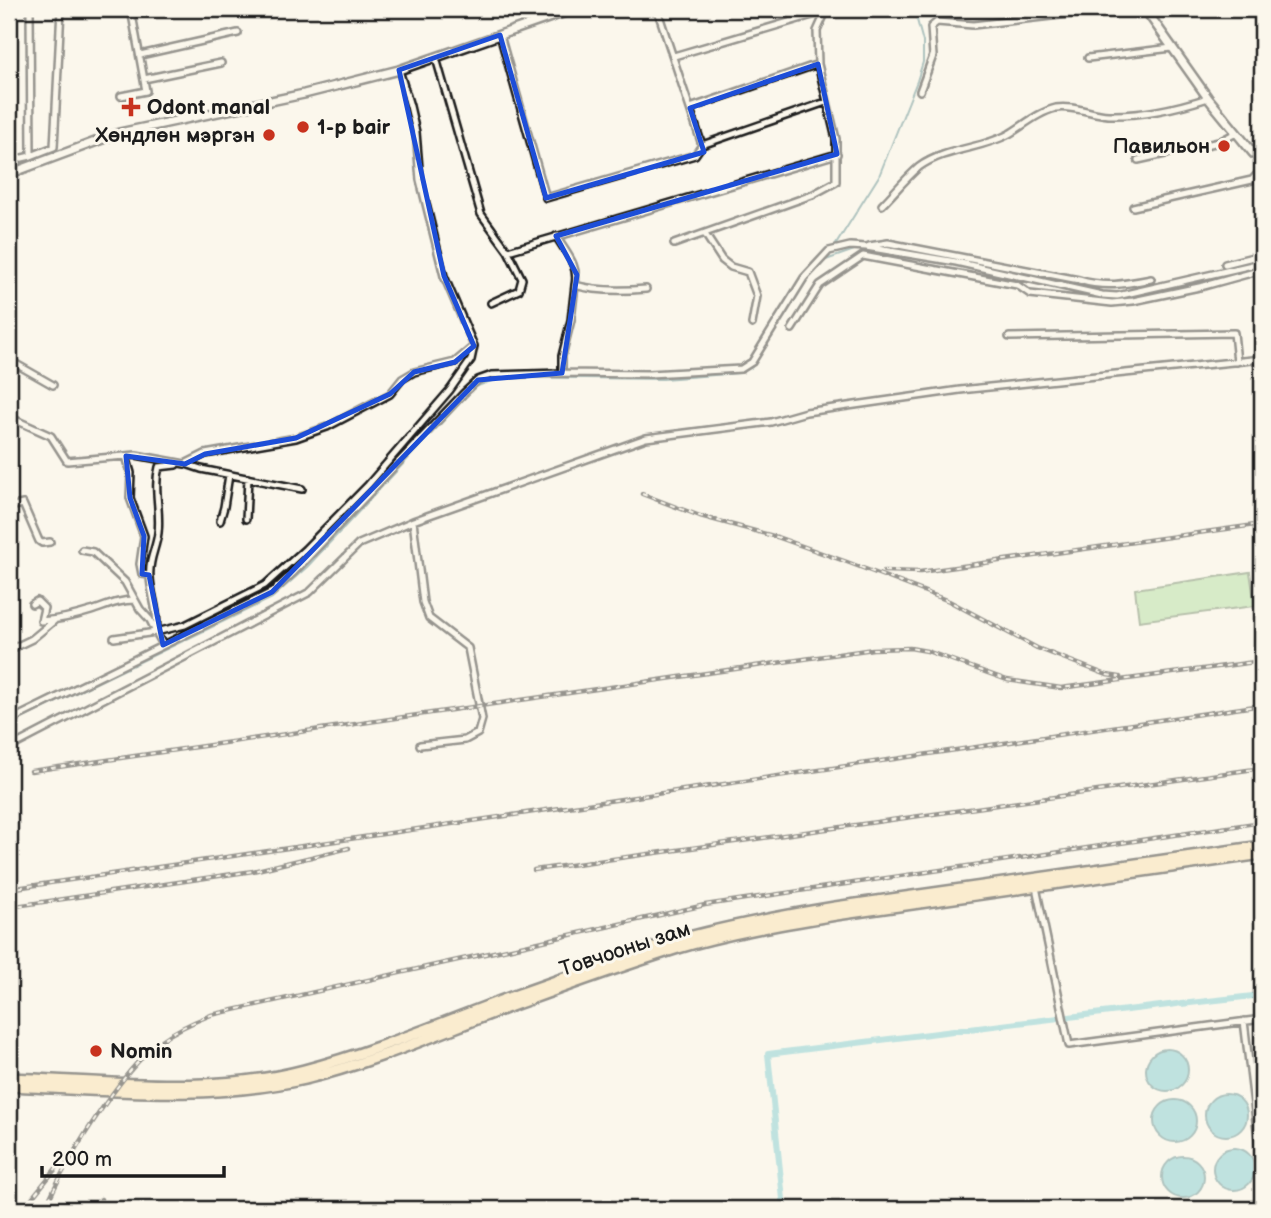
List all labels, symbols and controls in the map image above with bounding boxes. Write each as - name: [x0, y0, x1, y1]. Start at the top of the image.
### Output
- place label: Odont manal: [147, 95, 270, 120]
- marker: Odont manal: [121, 97, 141, 117]
- place label: 1-p bair: [317, 115, 391, 140]
- marker: 1-p bair: [295, 119, 311, 135]
- place label: Хөндлөн мэргэн: [94, 123, 255, 148]
- marker: Хөндлөн мэргэн: [261, 127, 277, 143]
- place label: Павильон: [1113, 134, 1210, 159]
- marker: Павильон: [1216, 138, 1232, 154]
- street label: Товчооны зам: [556, 916, 694, 982]
- place label: Nomin: [110, 1039, 173, 1064]
- marker: Nomin: [88, 1043, 104, 1059]
- scale bar: [42, 1134, 224, 1178]
- text: 200 m: [52, 1147, 112, 1172]

